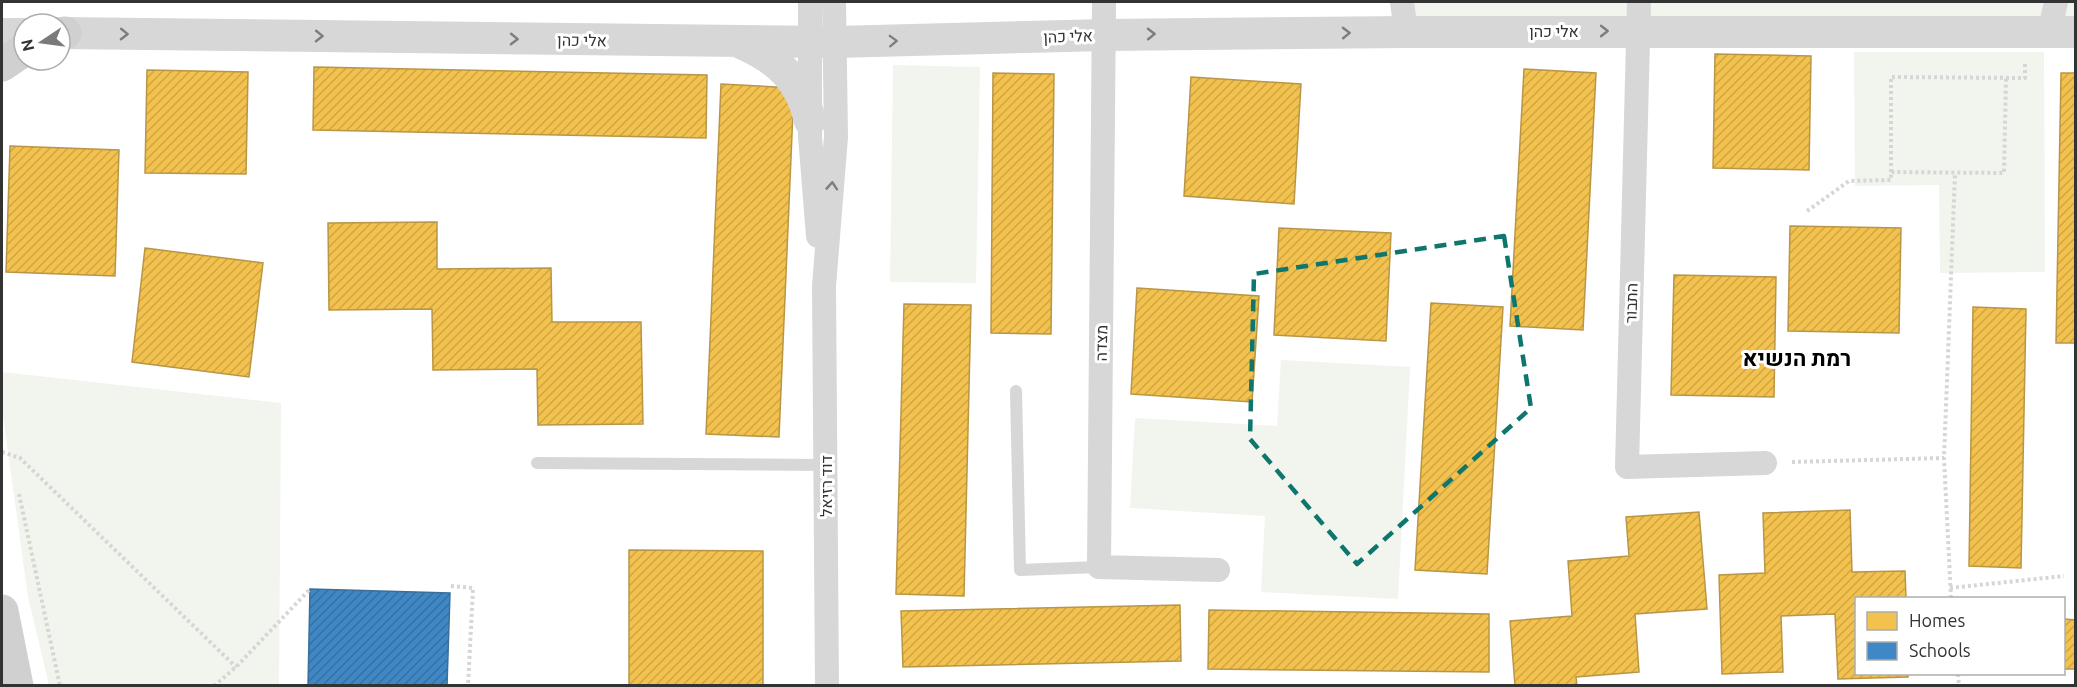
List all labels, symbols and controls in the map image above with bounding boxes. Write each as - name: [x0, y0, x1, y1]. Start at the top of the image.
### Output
- north arrow: [12, 12, 72, 72]
- street label: אלי כהן: [1529, 22, 1579, 40]
- one-way arrow: [1599, 25, 1608, 37]
- street label: אלי כהן: [1043, 26, 1093, 46]
- one-way arrow: [1341, 27, 1350, 39]
- one-way arrow: [119, 28, 128, 40]
- one-way arrow: [1146, 28, 1155, 41]
- one-way arrow: [314, 30, 323, 43]
- street label: אלי כהן: [557, 31, 607, 49]
- one-way arrow: [509, 33, 518, 45]
- one-way arrow: [889, 35, 898, 48]
- text: N: [17, 38, 37, 53]
- one-way arrow: [826, 182, 839, 191]
- street label: התבור: [1621, 282, 1641, 324]
- street label: מצדה: [1092, 325, 1110, 361]
- district label: רמת הנשיא: [1743, 345, 1851, 370]
- street label: דוד רזיאל: [817, 455, 835, 517]
- legend: [1855, 597, 2065, 675]
- text: Homes: [1909, 610, 1966, 630]
- text: Schools: [1909, 640, 1971, 660]

